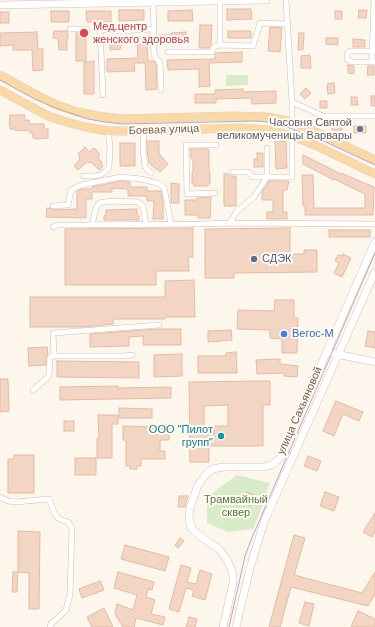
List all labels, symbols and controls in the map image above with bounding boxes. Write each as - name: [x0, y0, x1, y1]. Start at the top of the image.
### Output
- place label: Мед.центр женского здоровья: [93, 20, 189, 46]
- marker: Мед.центр женского здоровья: [78, 27, 90, 39]
- place label: Часовня Святой великомученицы Варвары: [217, 116, 352, 142]
- street label: Боевая улица: [129, 122, 199, 138]
- marker: Часовня Святой великомученицы Варвары: [355, 124, 365, 134]
- place label: СДЭК: [262, 252, 291, 266]
- marker: СДЭК: [249, 254, 259, 264]
- place label: Вегос-М: [292, 327, 334, 341]
- marker: Вегос-М: [279, 329, 289, 339]
- street label: улица Сахьяновой: [275, 365, 325, 457]
- place label: ООО "Пилот групп": [149, 423, 213, 449]
- marker: ООО "Пилот групп": [216, 431, 226, 441]
- park label: Трамвайный сквер: [204, 493, 268, 519]

